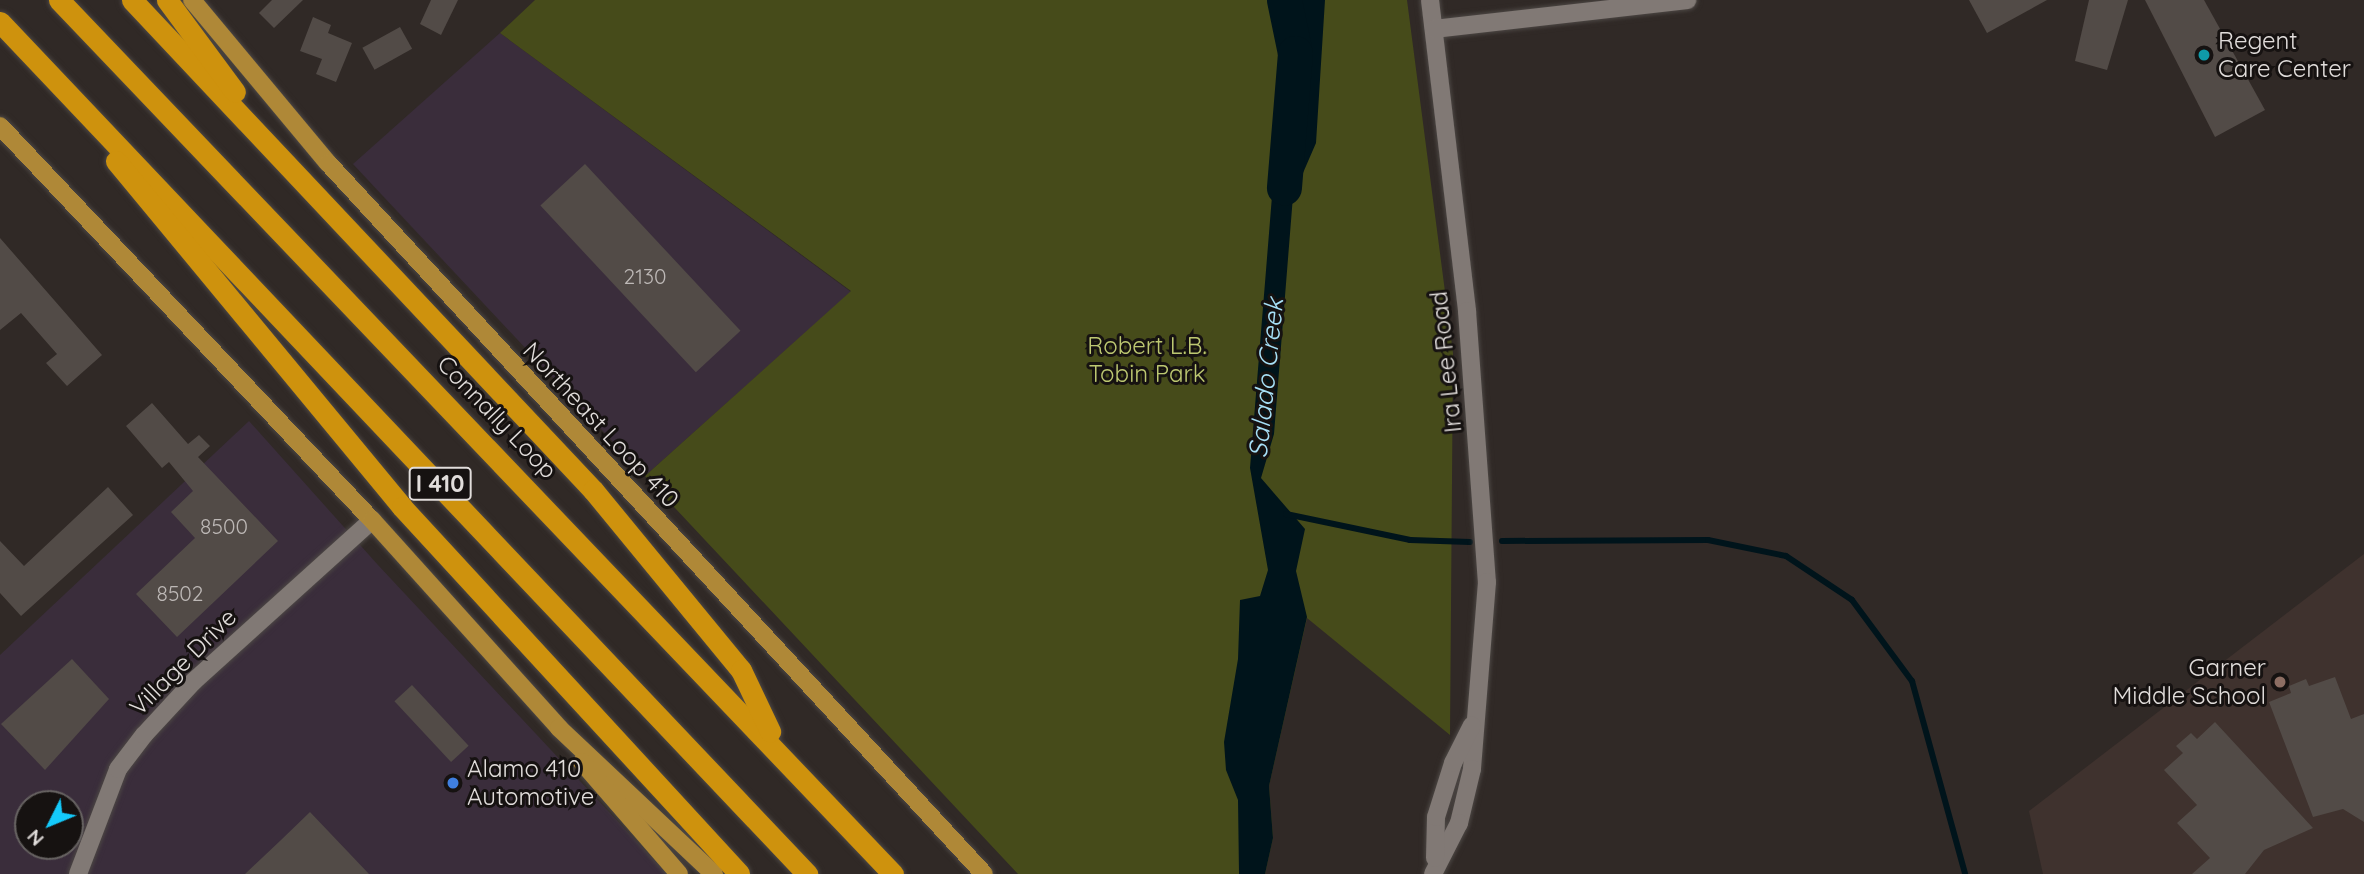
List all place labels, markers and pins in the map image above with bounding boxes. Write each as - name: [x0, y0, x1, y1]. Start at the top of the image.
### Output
- place label: Regent Care Center: [2218, 27, 2351, 83]
- marker: Regent Care Center: [2196, 47, 2212, 63]
- place label: Garner Middle School: [2112, 654, 2266, 710]
- marker: Garner Middle School: [2272, 674, 2288, 690]
- place label: Alamo 410 Automotive: [467, 755, 594, 811]
- marker: Alamo 410 Automotive: [445, 775, 461, 791]

